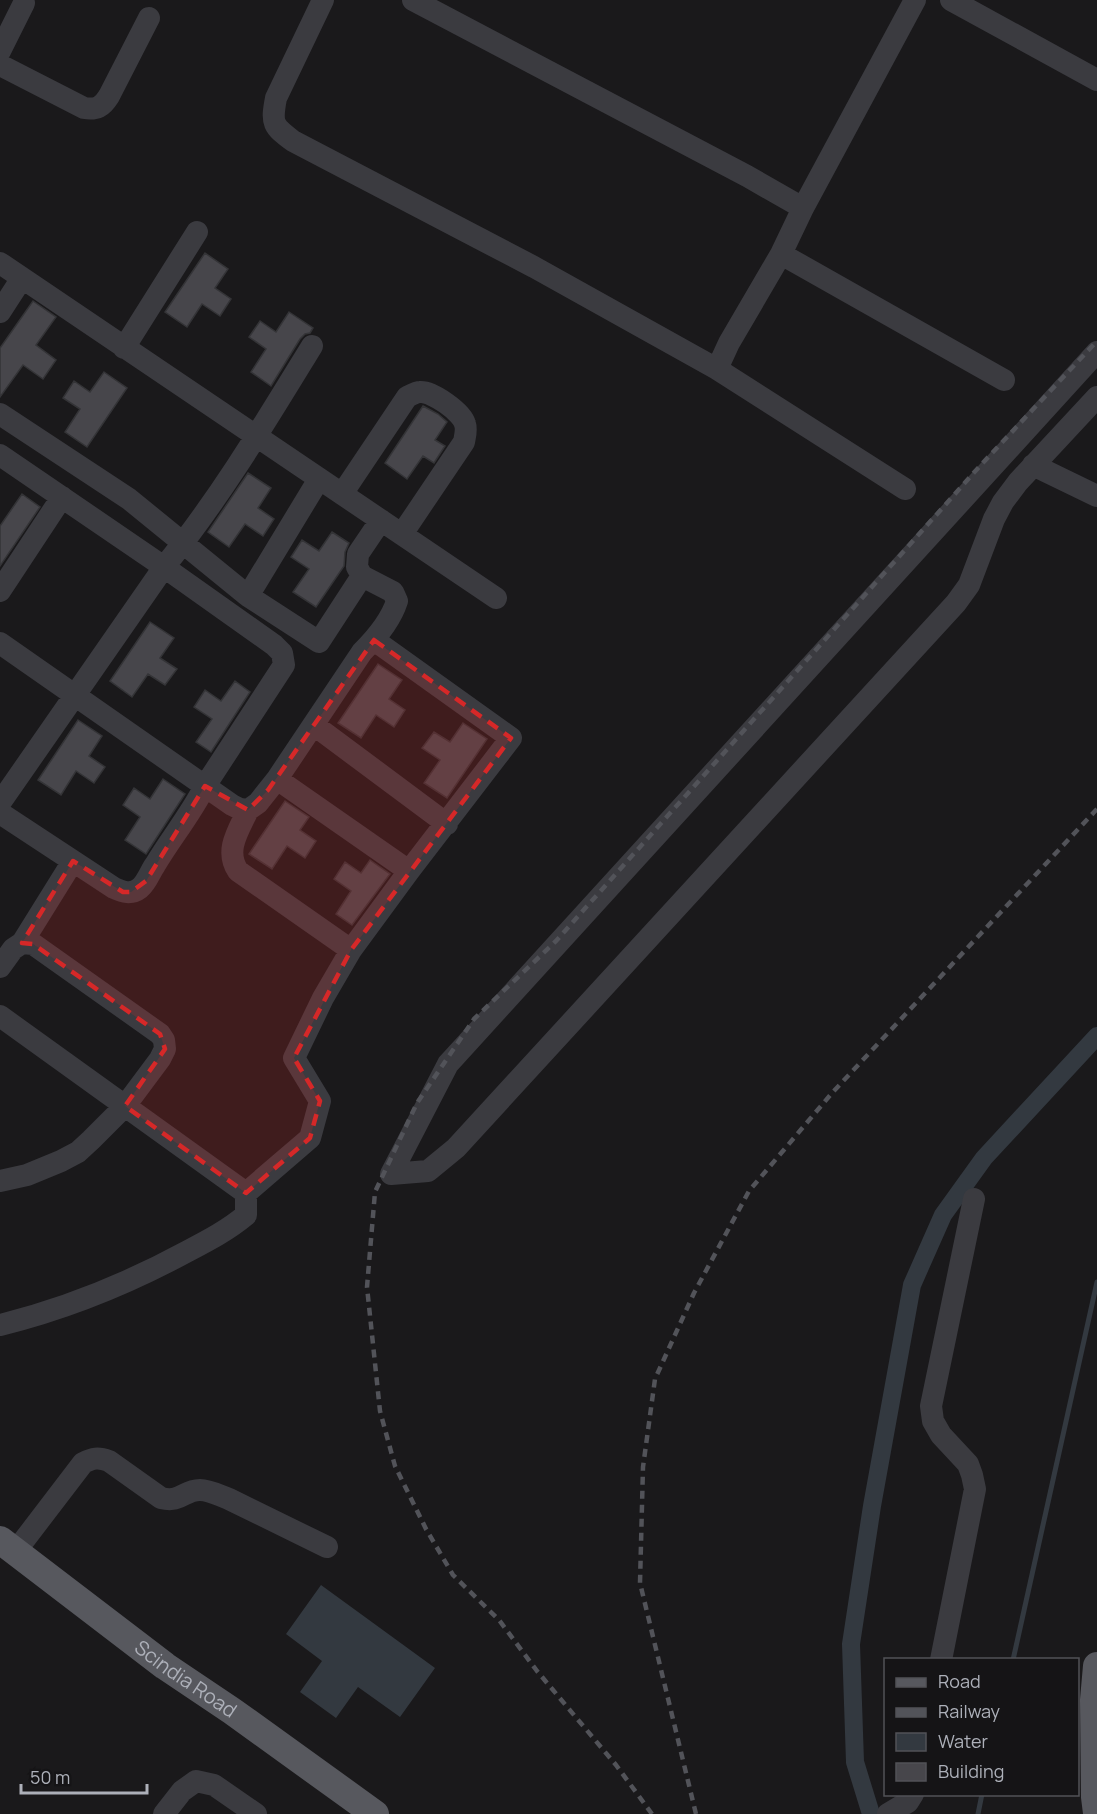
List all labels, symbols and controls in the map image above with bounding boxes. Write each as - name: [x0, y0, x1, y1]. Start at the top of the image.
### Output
- street label: Scindia Road: [129, 1634, 242, 1723]
- legend: [884, 1658, 1079, 1796]
- text: Road: [938, 1669, 981, 1693]
- text: Railway: [938, 1699, 1000, 1723]
- text: Water: [938, 1729, 988, 1753]
- scale bar: [21, 1757, 147, 1795]
- text: Building: [938, 1759, 1004, 1783]
- text: 50 m: [30, 1765, 70, 1789]

